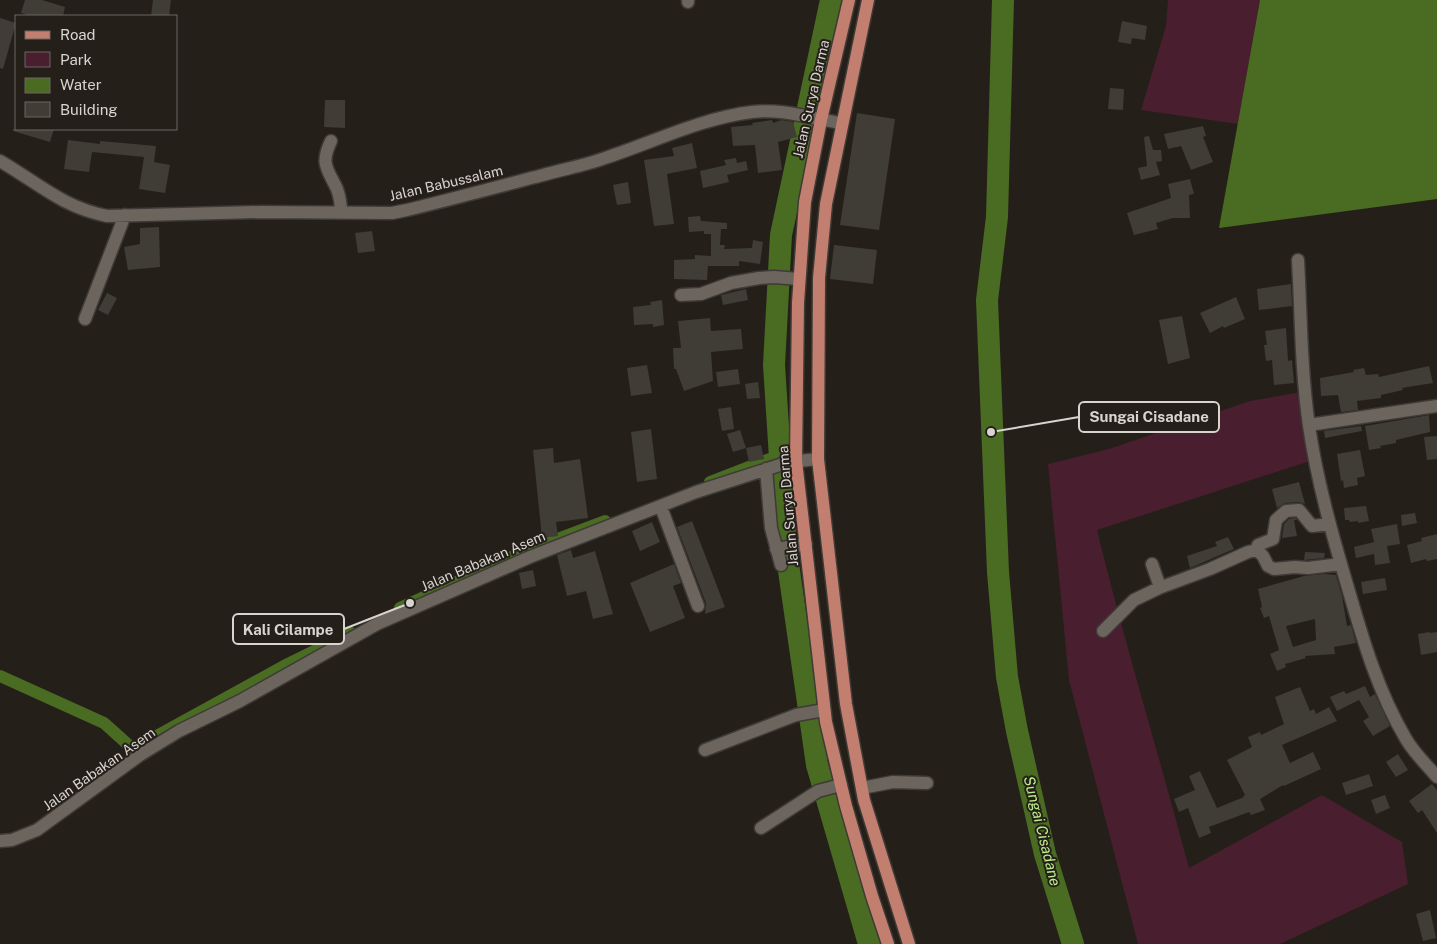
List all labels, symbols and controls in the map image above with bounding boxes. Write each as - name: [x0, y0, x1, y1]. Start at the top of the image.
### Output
- legend: [15, 15, 178, 130]
- text: Road: [60, 26, 96, 43]
- street label: Jalan Surya Darma: [790, 38, 832, 160]
- text: Park: [60, 51, 92, 68]
- text: Water: [60, 76, 102, 93]
- text: Building: [60, 101, 118, 118]
- street label: Jalan Babussalam: [388, 162, 504, 204]
- callout: Sungai Cisadane: [1079, 402, 1219, 432]
- text: Sungai Cisadane: [1089, 408, 1209, 425]
- street label: Jalan Surya Darma: [775, 445, 801, 567]
- street label: Jalan Babakan Asem: [418, 528, 548, 594]
- callout: Kali Cilampe: [233, 614, 344, 644]
- text: Kali Cilampe: [243, 621, 333, 638]
- street label: Jalan Babakan Asem: [40, 724, 158, 814]
- water label: Sungai Cisadane: [1021, 774, 1064, 888]

